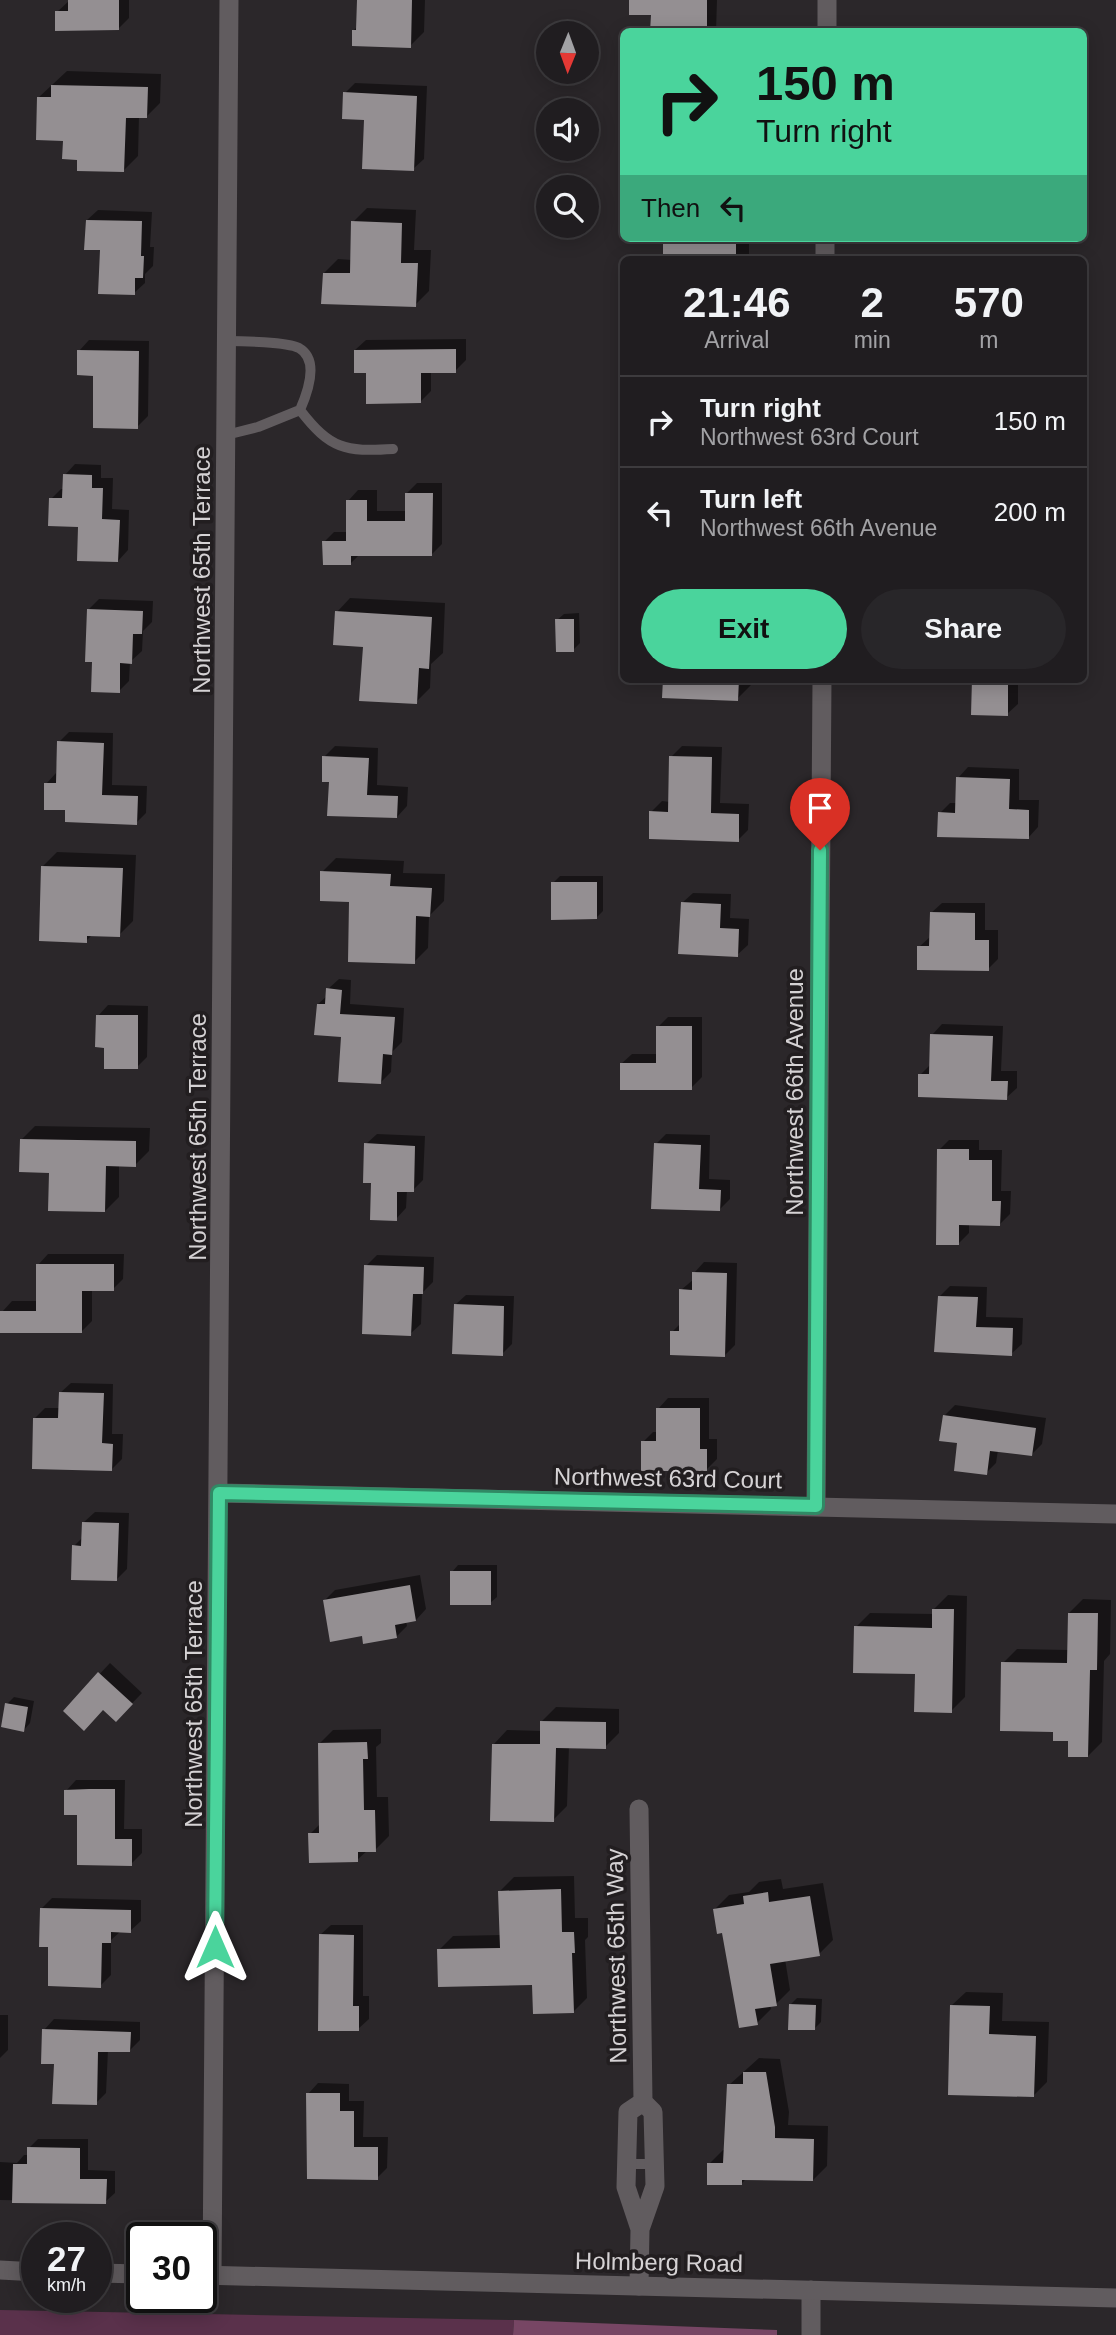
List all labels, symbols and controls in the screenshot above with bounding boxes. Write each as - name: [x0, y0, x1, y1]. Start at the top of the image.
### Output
- north arrow: [536, 21, 598, 84]
- map controls: [536, 21, 599, 238]
- icon: right: [641, 56, 732, 147]
- text: 150 m: [756, 56, 895, 110]
- button: sound: [536, 98, 599, 161]
- text: Turn right: [756, 113, 892, 149]
- button: search: [536, 175, 599, 238]
- icon: left: [714, 189, 752, 227]
- text: Then: [641, 193, 700, 223]
- text: 21:46: [683, 279, 791, 326]
- text: 2: [860, 279, 884, 326]
- text: 570: [954, 279, 1024, 326]
- text: Arrival: [704, 327, 769, 353]
- text: min: [854, 327, 891, 353]
- text: m: [979, 327, 998, 353]
- text: Turn right: [700, 393, 821, 423]
- icon: right: [641, 403, 679, 441]
- text: 150 m: [994, 406, 1066, 436]
- text: Northwest 63rd Court: [700, 424, 919, 450]
- street label: Northwest 65th Terrace: [188, 446, 215, 694]
- text: Turn left: [700, 484, 802, 514]
- icon: left: [641, 494, 679, 532]
- text: 200 m: [994, 497, 1066, 527]
- text: Northwest 66th Avenue: [700, 515, 937, 541]
- button: Exit: [641, 589, 847, 669]
- button: Share: [861, 589, 1066, 669]
- pin: [790, 778, 850, 850]
- icon: arrive: [801, 789, 839, 827]
- street label: Northwest 66th Avenue: [781, 968, 808, 1216]
- street label: Northwest 65th Terrace: [184, 1013, 211, 1261]
- street label: Northwest 63rd Court: [554, 1463, 783, 1493]
- street label: Northwest 65th Terrace: [180, 1580, 207, 1828]
- street label: Northwest 65th Way: [601, 1848, 631, 2064]
- position arrow: [178, 1910, 252, 1984]
- speed limit sign: 30: [126, 2222, 217, 2313]
- text: 27: [47, 2239, 86, 2278]
- street label: Holmberg Road: [575, 2247, 743, 2277]
- text: km/h: [47, 2275, 86, 2295]

